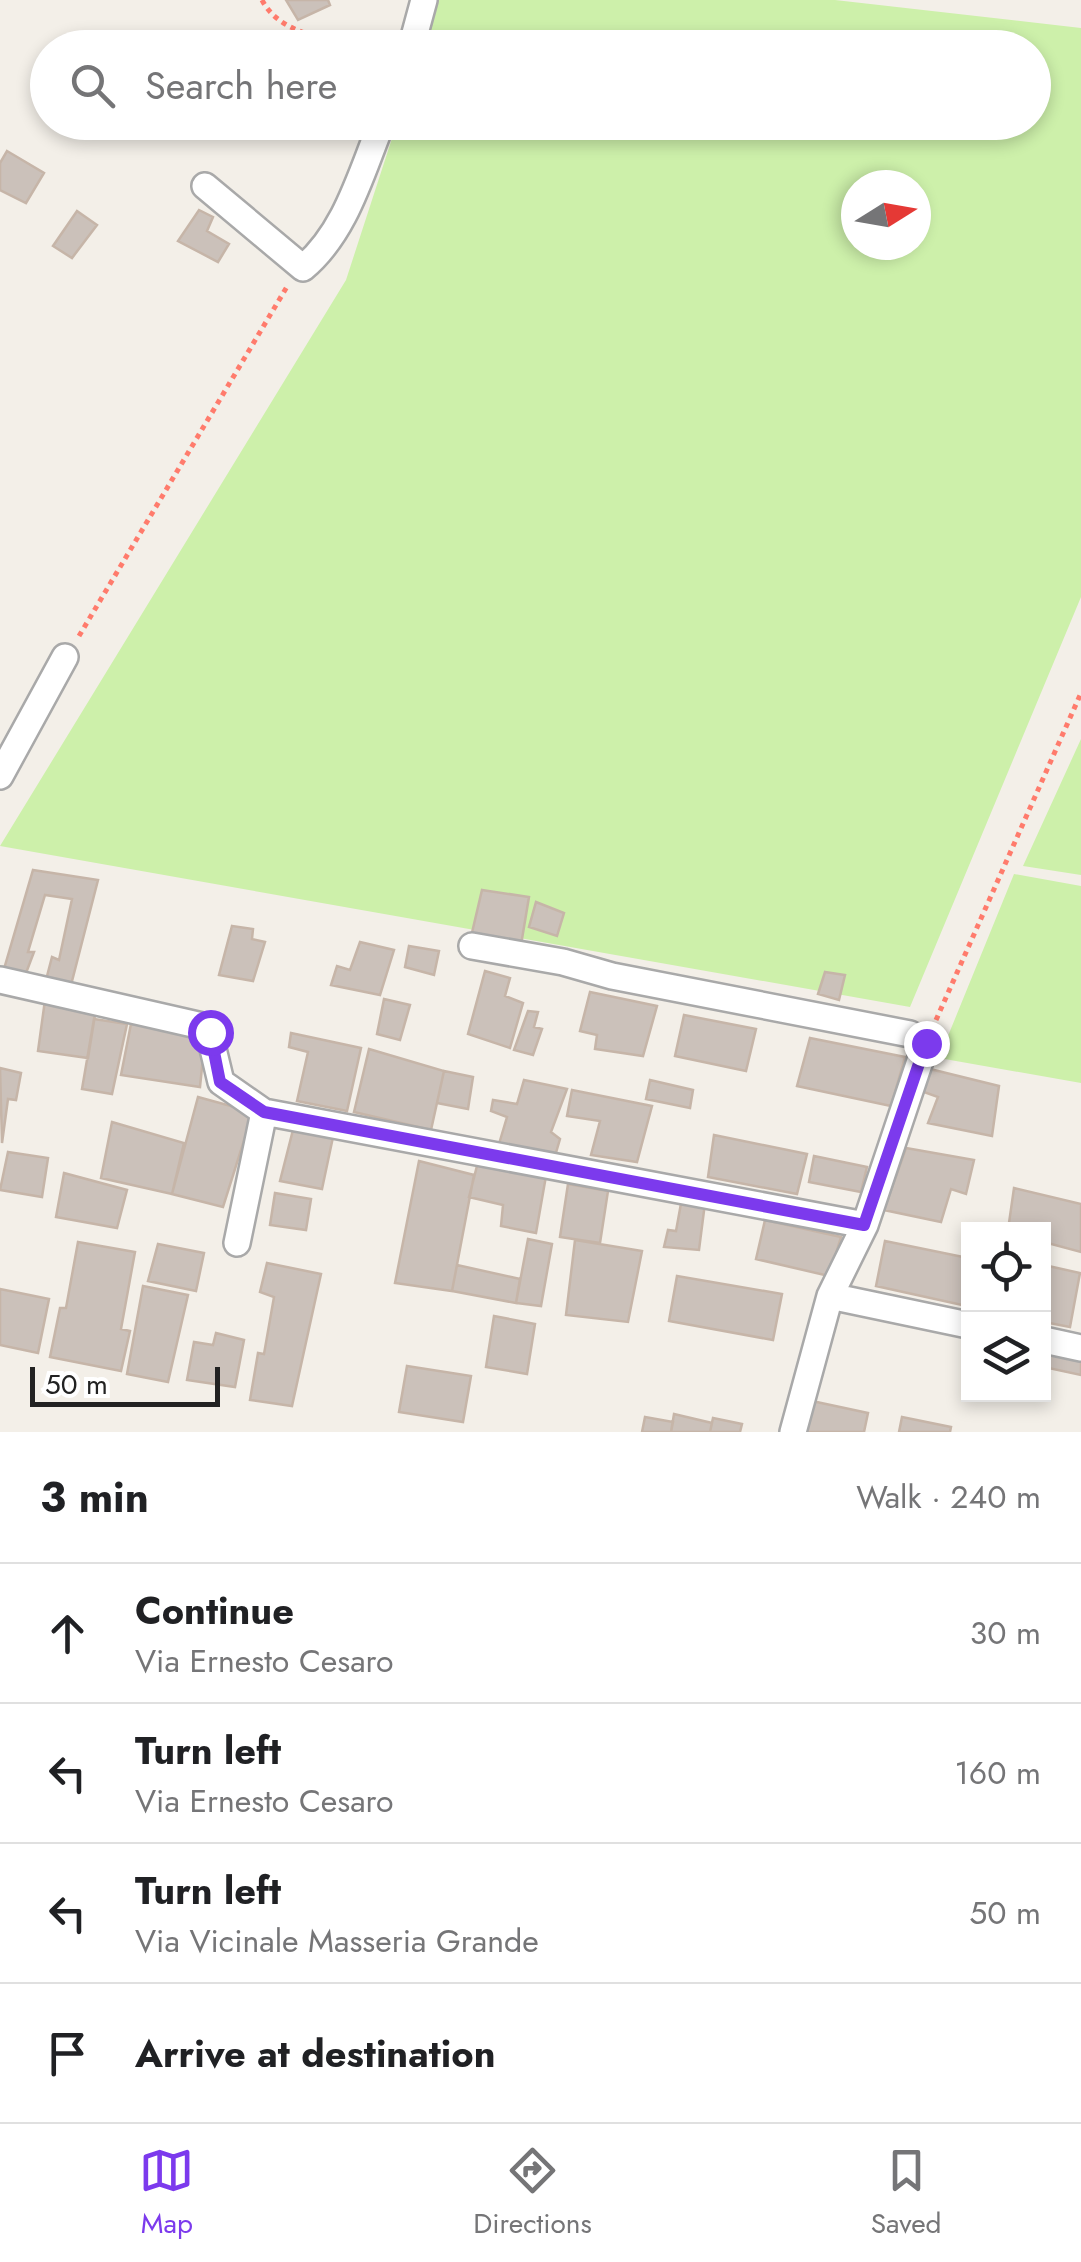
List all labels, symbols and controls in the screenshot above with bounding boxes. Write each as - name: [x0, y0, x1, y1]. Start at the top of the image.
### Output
- search box: [30, 30, 1051, 140]
- icon: search: [65, 58, 120, 113]
- text: Search here: [145, 58, 337, 113]
- north arrow: [841, 170, 931, 260]
- route start: [188, 1010, 234, 1056]
- route end: [904, 1021, 950, 1067]
- map controls: [961, 1222, 1051, 1402]
- button: locate: [961, 1222, 1051, 1312]
- button: layers: [961, 1312, 1051, 1402]
- scale bar: [30, 1362, 220, 1406]
- text: 50 m: [45, 1364, 108, 1405]
- text: 3 min: [40, 1467, 149, 1528]
- text: Walk · 240 m: [856, 1474, 1041, 1520]
- text: Continue: [135, 1583, 294, 1638]
- icon: ahead: [40, 1606, 95, 1661]
- text: 30 m: [970, 1610, 1041, 1656]
- text: Via Ernesto Cesaro: [135, 1638, 394, 1684]
- text: Turn left: [135, 1723, 281, 1778]
- icon: left: [40, 1746, 95, 1801]
- text: 160 m: [954, 1750, 1041, 1796]
- text: Via Ernesto Cesaro: [135, 1778, 394, 1824]
- text: Turn left: [135, 1863, 281, 1918]
- icon: left: [40, 1886, 95, 1941]
- text: 50 m: [969, 1890, 1041, 1936]
- text: Via Vicinale Masseria Grande: [135, 1918, 539, 1964]
- icon: arrive: [40, 2026, 95, 2081]
- text: Arrive at destination: [135, 2026, 496, 2081]
- tab: Map: [139, 2143, 194, 2244]
- tab: Directions: [473, 2143, 592, 2244]
- tab: Saved: [871, 2143, 942, 2244]

